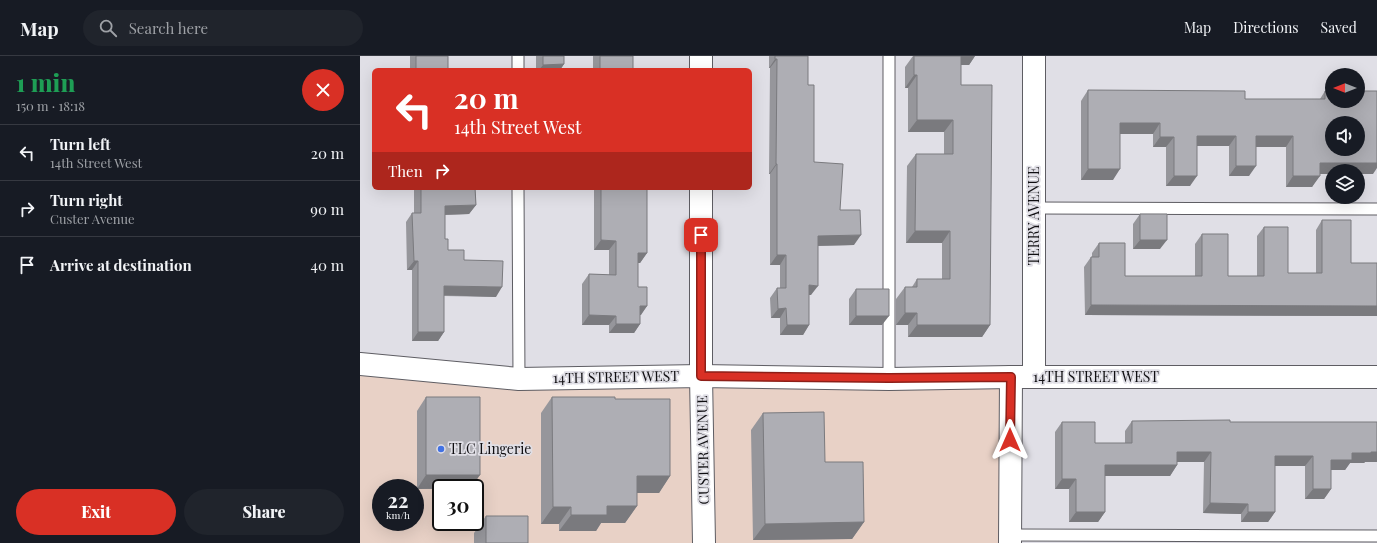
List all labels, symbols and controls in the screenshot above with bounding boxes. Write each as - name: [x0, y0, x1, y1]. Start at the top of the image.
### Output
- search box: [83, 10, 363, 46]
- text: Map: [20, 15, 59, 41]
- icon: search: [97, 17, 119, 39]
- text: Search here: [129, 18, 208, 38]
- text: Map: [1184, 18, 1211, 37]
- text: Directions: [1233, 18, 1299, 37]
- text: Saved: [1321, 18, 1357, 37]
- text: 1 min: [16, 66, 75, 98]
- north arrow: [1325, 68, 1365, 108]
- map controls: [1325, 68, 1365, 204]
- button: close: [302, 69, 344, 111]
- text: 20 m: [454, 79, 519, 116]
- icon: left: [388, 84, 440, 136]
- text: 150 m · 18:18: [16, 97, 85, 114]
- text: 14th Street West: [454, 115, 581, 139]
- button: sound: [1325, 116, 1365, 156]
- text: Turn left: [50, 134, 111, 154]
- icon: left: [16, 142, 38, 164]
- text: 20 m: [311, 143, 344, 163]
- text: 14th Street West: [50, 154, 142, 171]
- icon: right: [431, 160, 453, 182]
- text: Then: [388, 161, 423, 181]
- button: layers: [1325, 164, 1365, 204]
- street label: TERRY AVENUE: [1024, 167, 1043, 265]
- text: Turn right: [50, 190, 123, 210]
- icon: right: [16, 198, 38, 220]
- text: 90 m: [310, 199, 344, 219]
- text: Custer Avenue: [50, 210, 135, 227]
- pin: [684, 218, 718, 252]
- icon: arrive: [690, 224, 712, 246]
- icon: arrive: [16, 254, 38, 276]
- text: Arrive at destination: [50, 255, 192, 275]
- text: 40 m: [311, 255, 344, 275]
- street label: 14TH STREET WEST: [553, 366, 679, 387]
- street label: 14TH STREET WEST: [1033, 367, 1159, 386]
- street label: CUSTER AVENUE: [692, 395, 713, 505]
- position arrow: [989, 419, 1031, 461]
- place label: TLC Lingerie: [449, 439, 531, 458]
- marker: TLC Lingerie: [436, 444, 446, 454]
- speed limit sign: 30: [432, 479, 484, 531]
- text: 22: [388, 486, 408, 513]
- button: Exit: [16, 489, 176, 535]
- button: Share: [184, 489, 344, 535]
- text: km/h: [386, 508, 410, 522]

